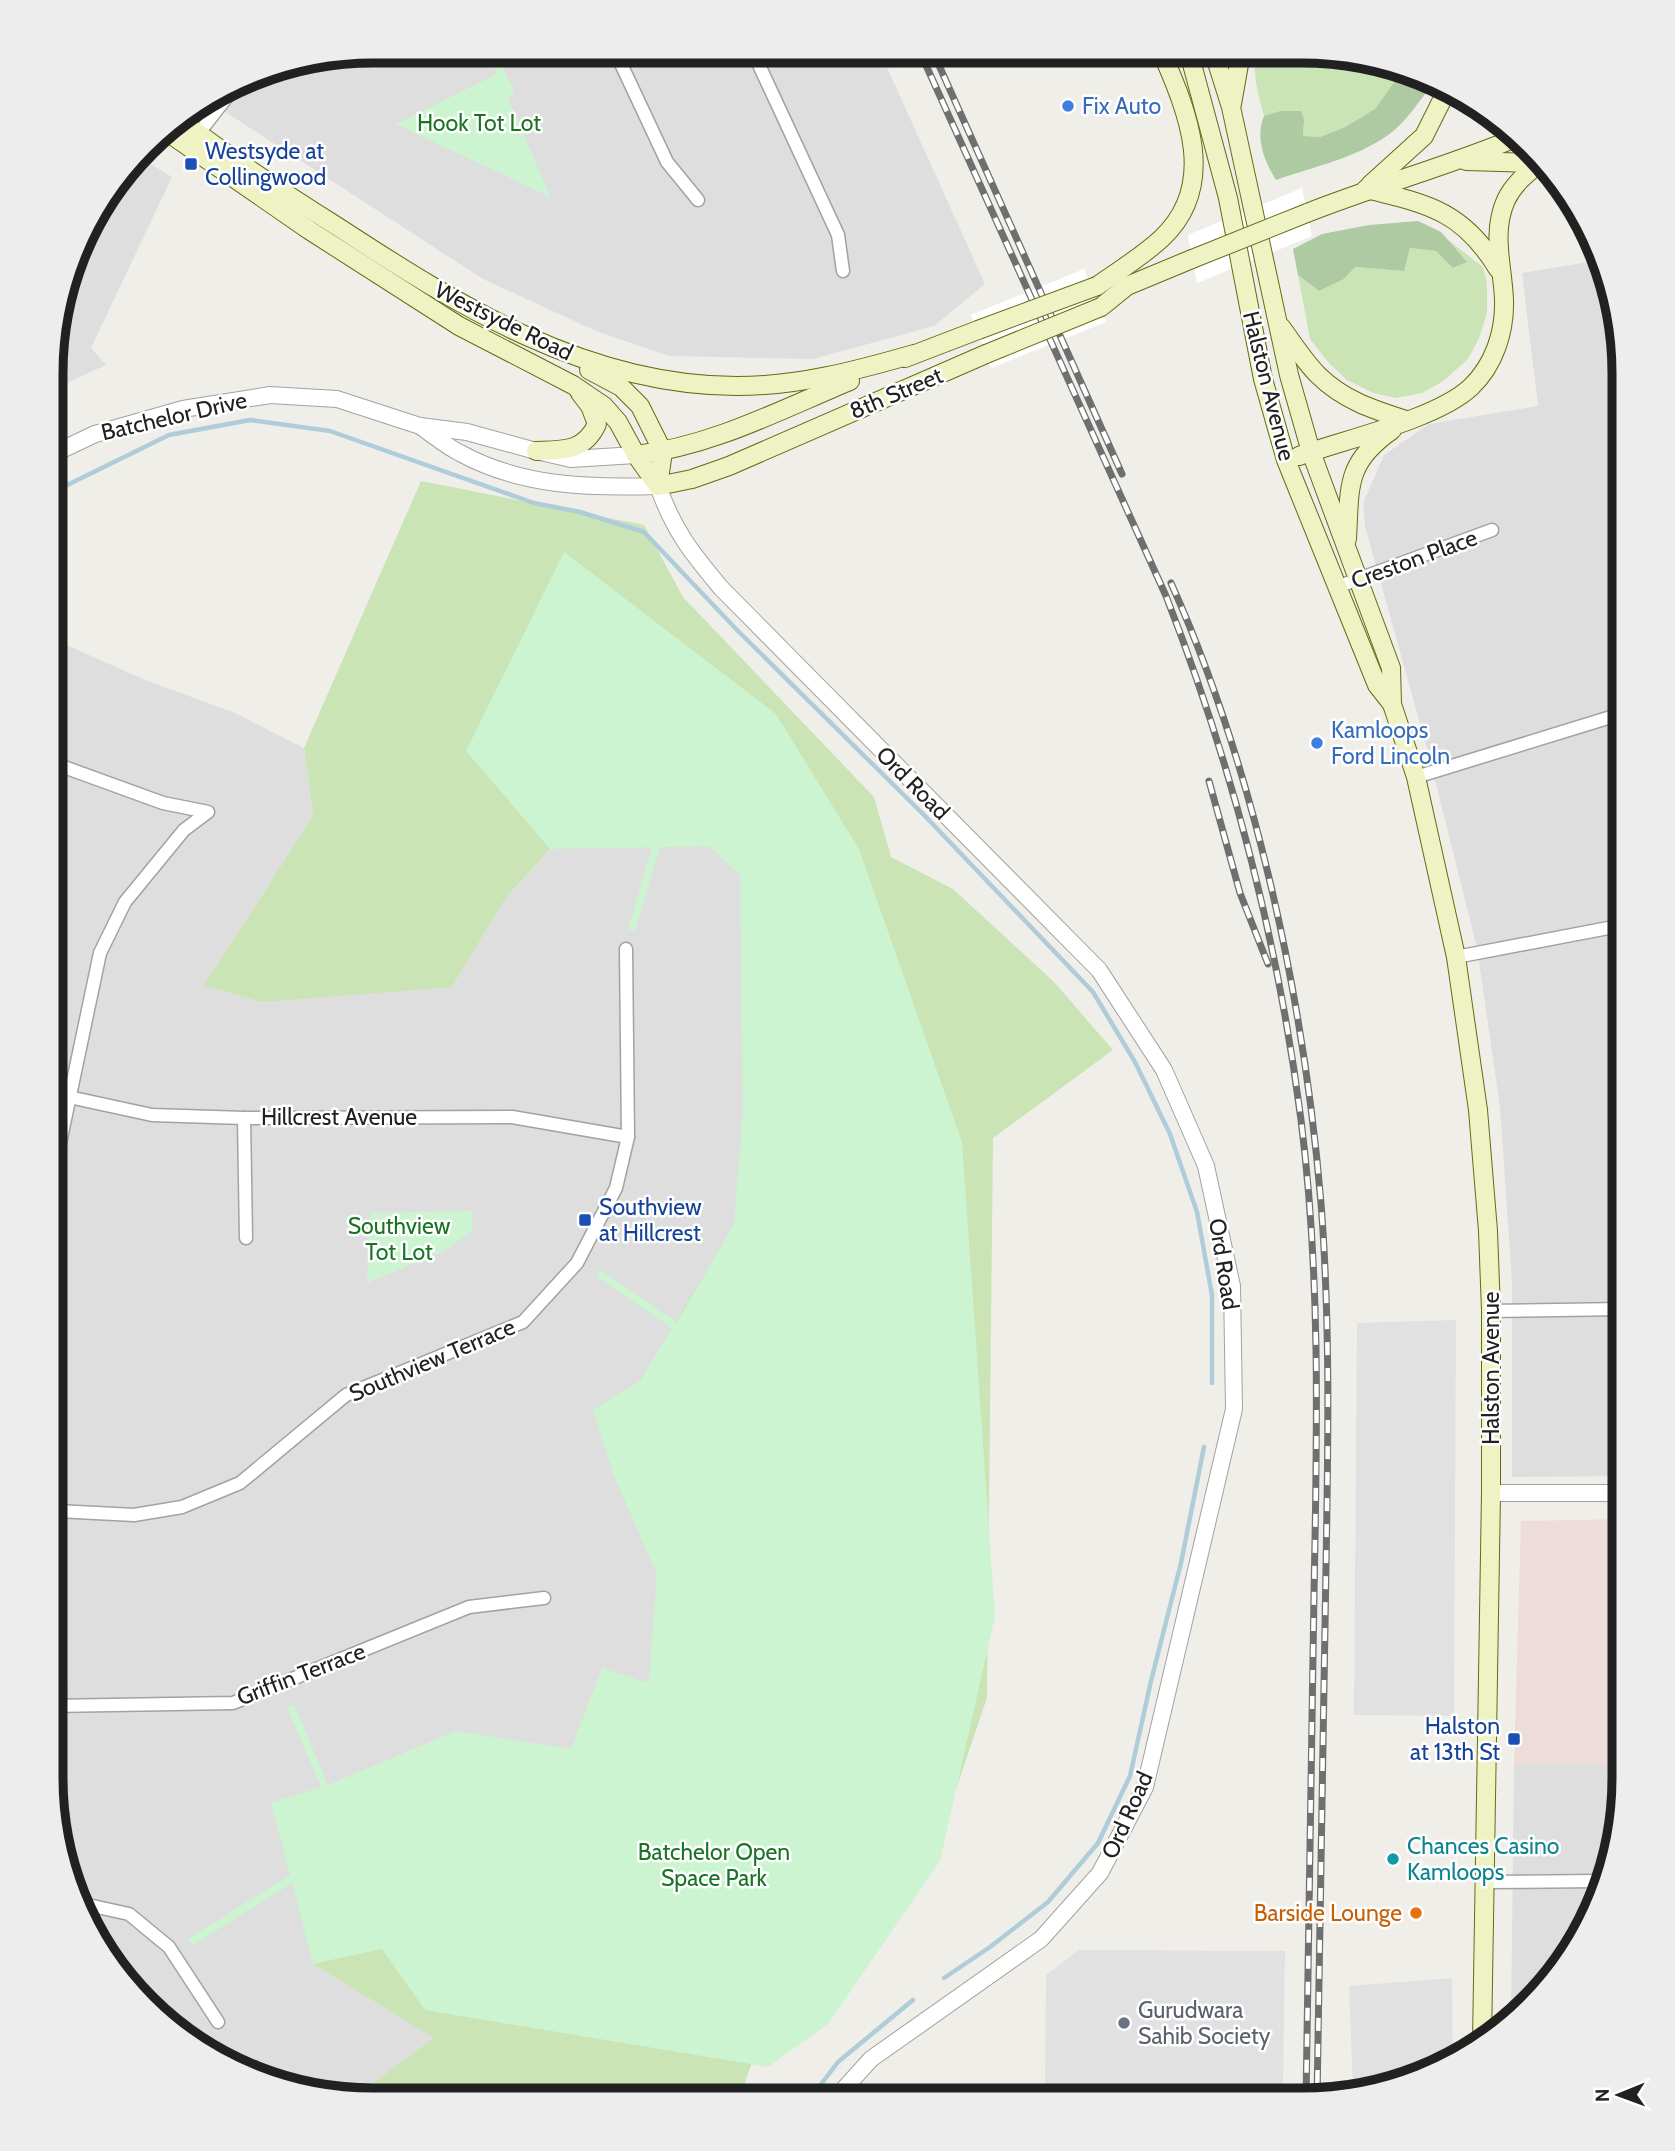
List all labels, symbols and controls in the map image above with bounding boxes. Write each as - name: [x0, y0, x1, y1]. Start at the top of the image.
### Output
- place label: Fix Auto: [1082, 92, 1161, 120]
- marker: Fix Auto: [1060, 98, 1076, 114]
- park label: Hook Tot Lot: [417, 109, 541, 137]
- place label: Westsyde at Collingwood: [205, 137, 326, 191]
- marker: Westsyde at Collingwood: [183, 156, 199, 172]
- street label: Westsyde Road: [430, 275, 578, 367]
- street label: Halston Avenue: [1237, 308, 1301, 464]
- street label: 8th Street: [845, 361, 947, 425]
- street label: Batchelor Drive: [98, 386, 250, 446]
- street label: Creston Place: [1347, 523, 1481, 595]
- place label: Kamloops Ford Lincoln: [1331, 716, 1450, 770]
- marker: Kamloops Ford Lincoln: [1309, 735, 1325, 751]
- street label: Ord Road: [870, 740, 956, 826]
- street label: Hillcrest Avenue: [261, 1103, 417, 1131]
- place label: Southview at Hillcrest: [599, 1193, 702, 1247]
- park label: Southview Tot Lot: [348, 1212, 451, 1266]
- marker: Southview at Hillcrest: [577, 1212, 593, 1228]
- street label: Ord Road: [1203, 1216, 1245, 1312]
- street label: Halston Avenue: [1477, 1291, 1505, 1445]
- street label: Southview Terrace: [345, 1312, 519, 1408]
- street label: Griffin Terrace: [233, 1637, 369, 1711]
- place label: Halston at 13th St: [1410, 1712, 1500, 1766]
- marker: Halston at 13th St: [1506, 1731, 1522, 1747]
- street label: Ord Road: [1095, 1767, 1159, 1863]
- place label: Chances Casino Kamloops: [1407, 1832, 1559, 1886]
- park label: Batchelor Open Space Park: [638, 1838, 790, 1892]
- marker: Chances Casino Kamloops: [1385, 1851, 1401, 1867]
- place label: Barside Lounge: [1254, 1899, 1402, 1927]
- marker: Barside Lounge: [1408, 1905, 1424, 1921]
- place label: Gurudwara Sahib Society: [1138, 1996, 1271, 2050]
- marker: Gurudwara Sahib Society: [1116, 2015, 1132, 2031]
- north arrow: [1584, 2060, 1654, 2130]
- text: N: [1591, 2088, 1614, 2102]

